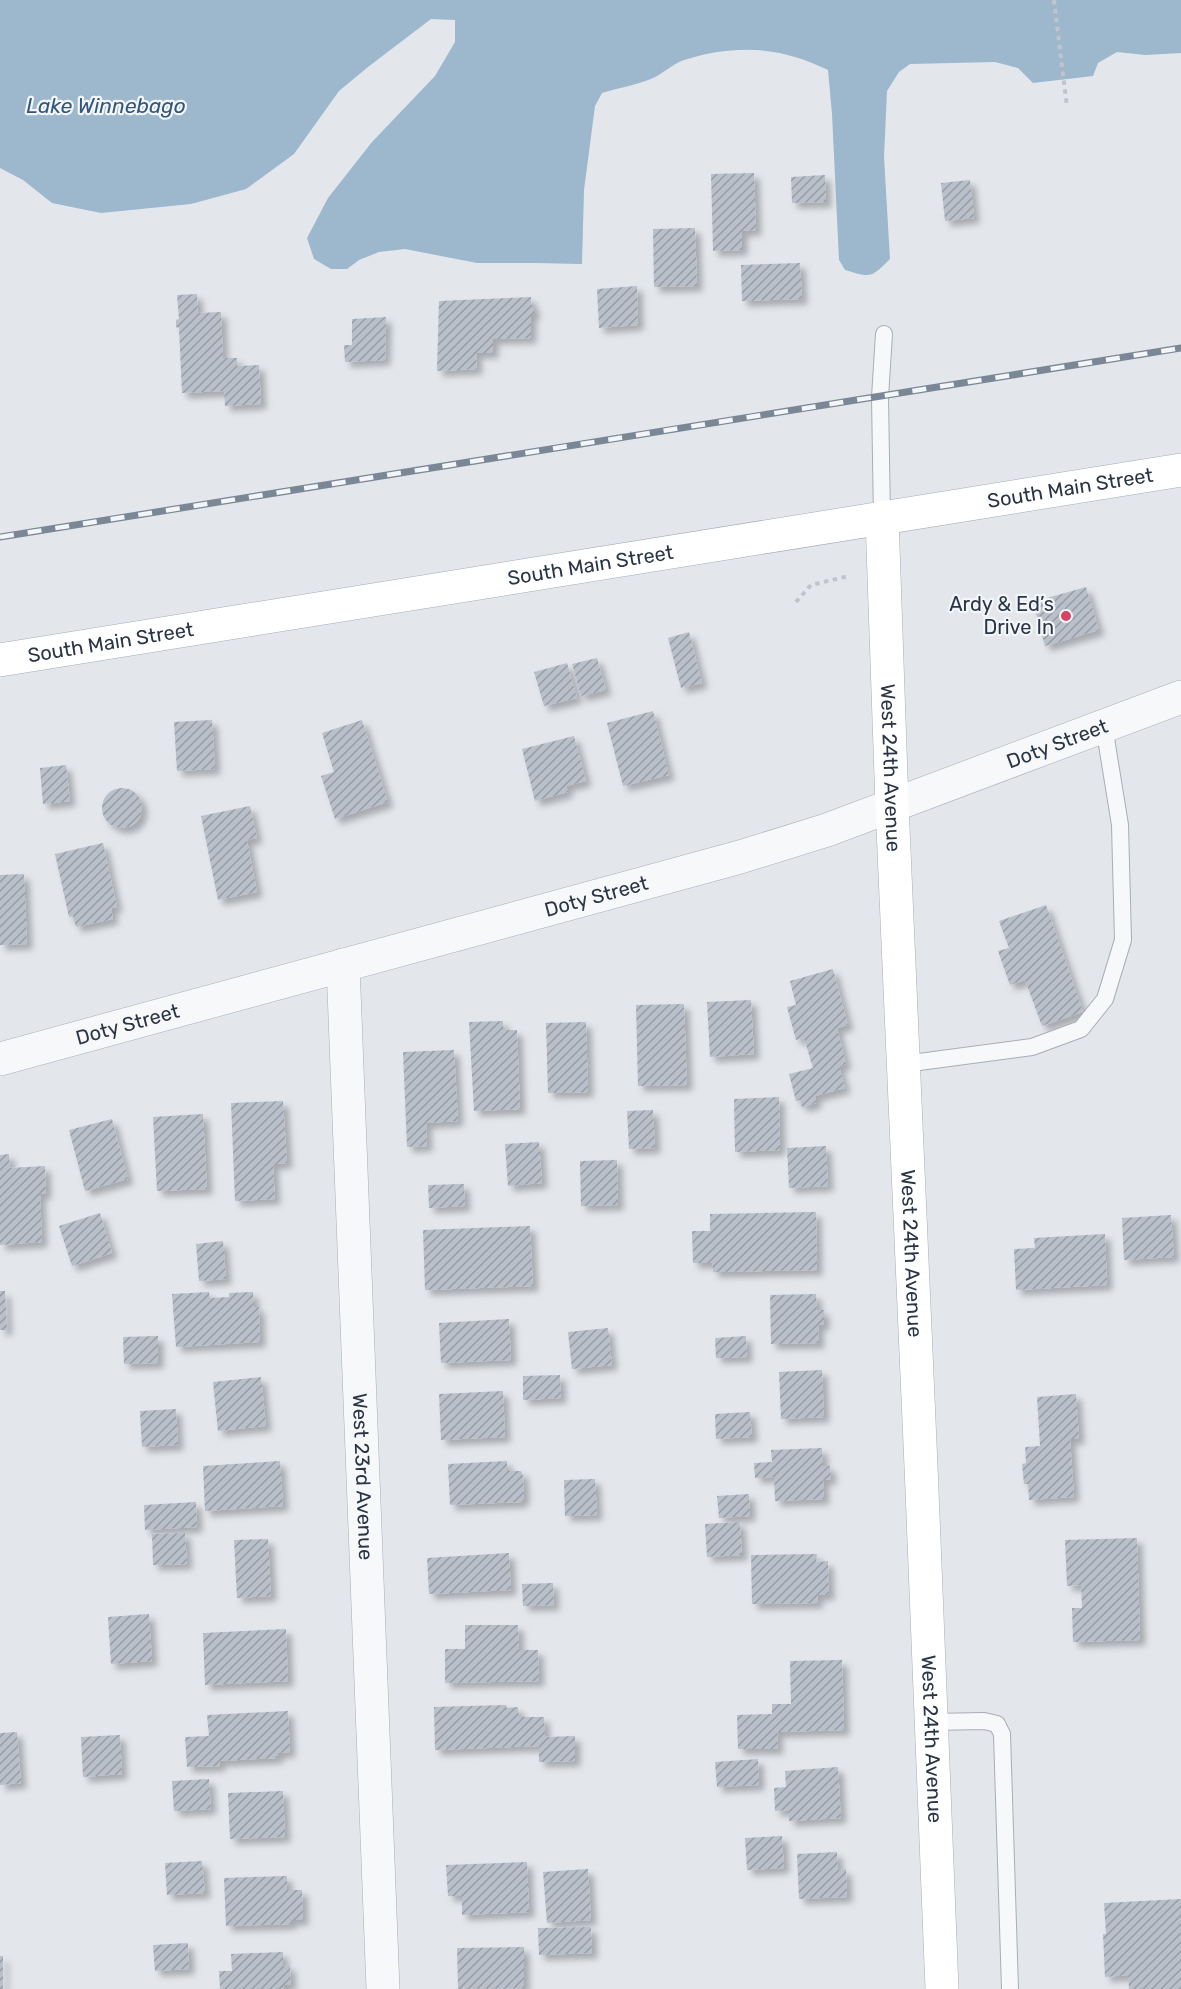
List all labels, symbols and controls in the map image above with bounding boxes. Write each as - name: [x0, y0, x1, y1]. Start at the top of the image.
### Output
- water label: Lake Winnebago: [26, 93, 186, 118]
- street label: South Main Street: [986, 463, 1155, 513]
- street label: South Main Street: [506, 540, 675, 590]
- place label: Ardy & Ed’s Drive In: [949, 592, 1054, 639]
- marker: Ardy & Ed’s Drive In: [1059, 609, 1073, 623]
- street label: South Main Street: [26, 617, 195, 667]
- street label: West 24th Avenue: [876, 683, 906, 852]
- street label: Doty Street: [1003, 714, 1111, 773]
- street label: Doty Street: [542, 871, 651, 922]
- street label: Doty Street: [73, 999, 182, 1050]
- street label: West 24th Avenue: [896, 1169, 927, 1338]
- street label: West 23rd Avenue: [348, 1393, 378, 1561]
- street label: West 24th Avenue: [917, 1654, 947, 1823]

